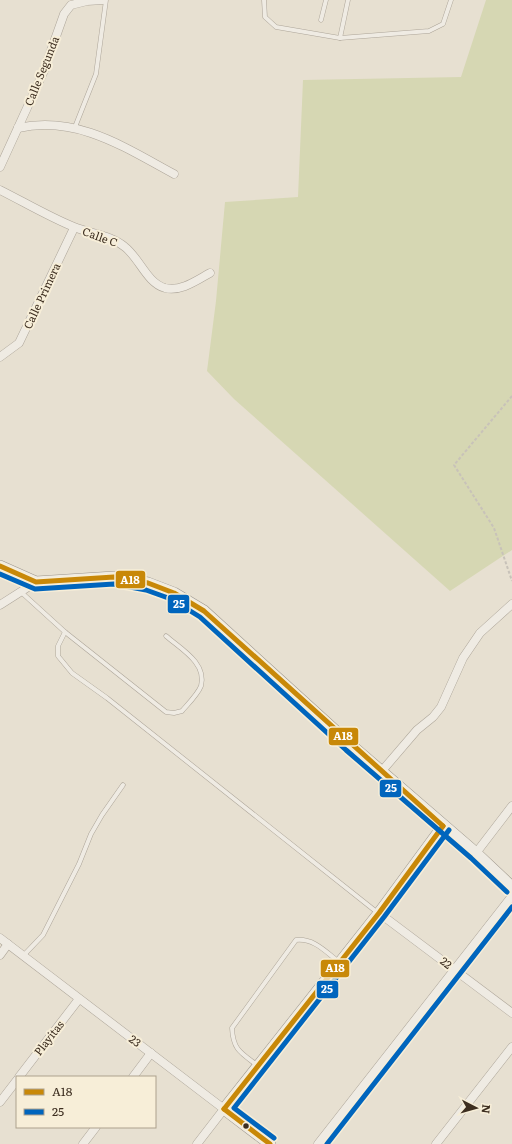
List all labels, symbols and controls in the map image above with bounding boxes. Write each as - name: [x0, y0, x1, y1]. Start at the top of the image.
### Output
- street label: Calle Segunda: [20, 33, 62, 108]
- street label: Calle C: [81, 222, 120, 250]
- street label: Calle Primera: [19, 260, 63, 331]
- line badge: A18: [115, 570, 146, 589]
- text: A18: [120, 571, 140, 587]
- line badge: 25: [167, 594, 190, 614]
- text: 25: [173, 595, 185, 611]
- line badge: A18: [328, 727, 359, 746]
- text: A18: [333, 727, 353, 743]
- line badge: 25: [379, 779, 402, 798]
- text: 25: [385, 779, 397, 795]
- street label: 22: [437, 952, 456, 972]
- line badge: A18: [320, 959, 350, 978]
- text: A18: [325, 959, 345, 975]
- line badge: 25: [316, 980, 339, 999]
- text: 25: [321, 980, 333, 996]
- street label: Playitas: [29, 1017, 67, 1058]
- street label: 23: [126, 1030, 145, 1050]
- legend: [16, 1076, 156, 1128]
- text: A18: [52, 1082, 73, 1100]
- north arrow: [456, 1088, 496, 1128]
- text: 25: [52, 1102, 64, 1120]
- text: N: [479, 1104, 495, 1115]
- unlabelled marker: [241, 1121, 251, 1131]

